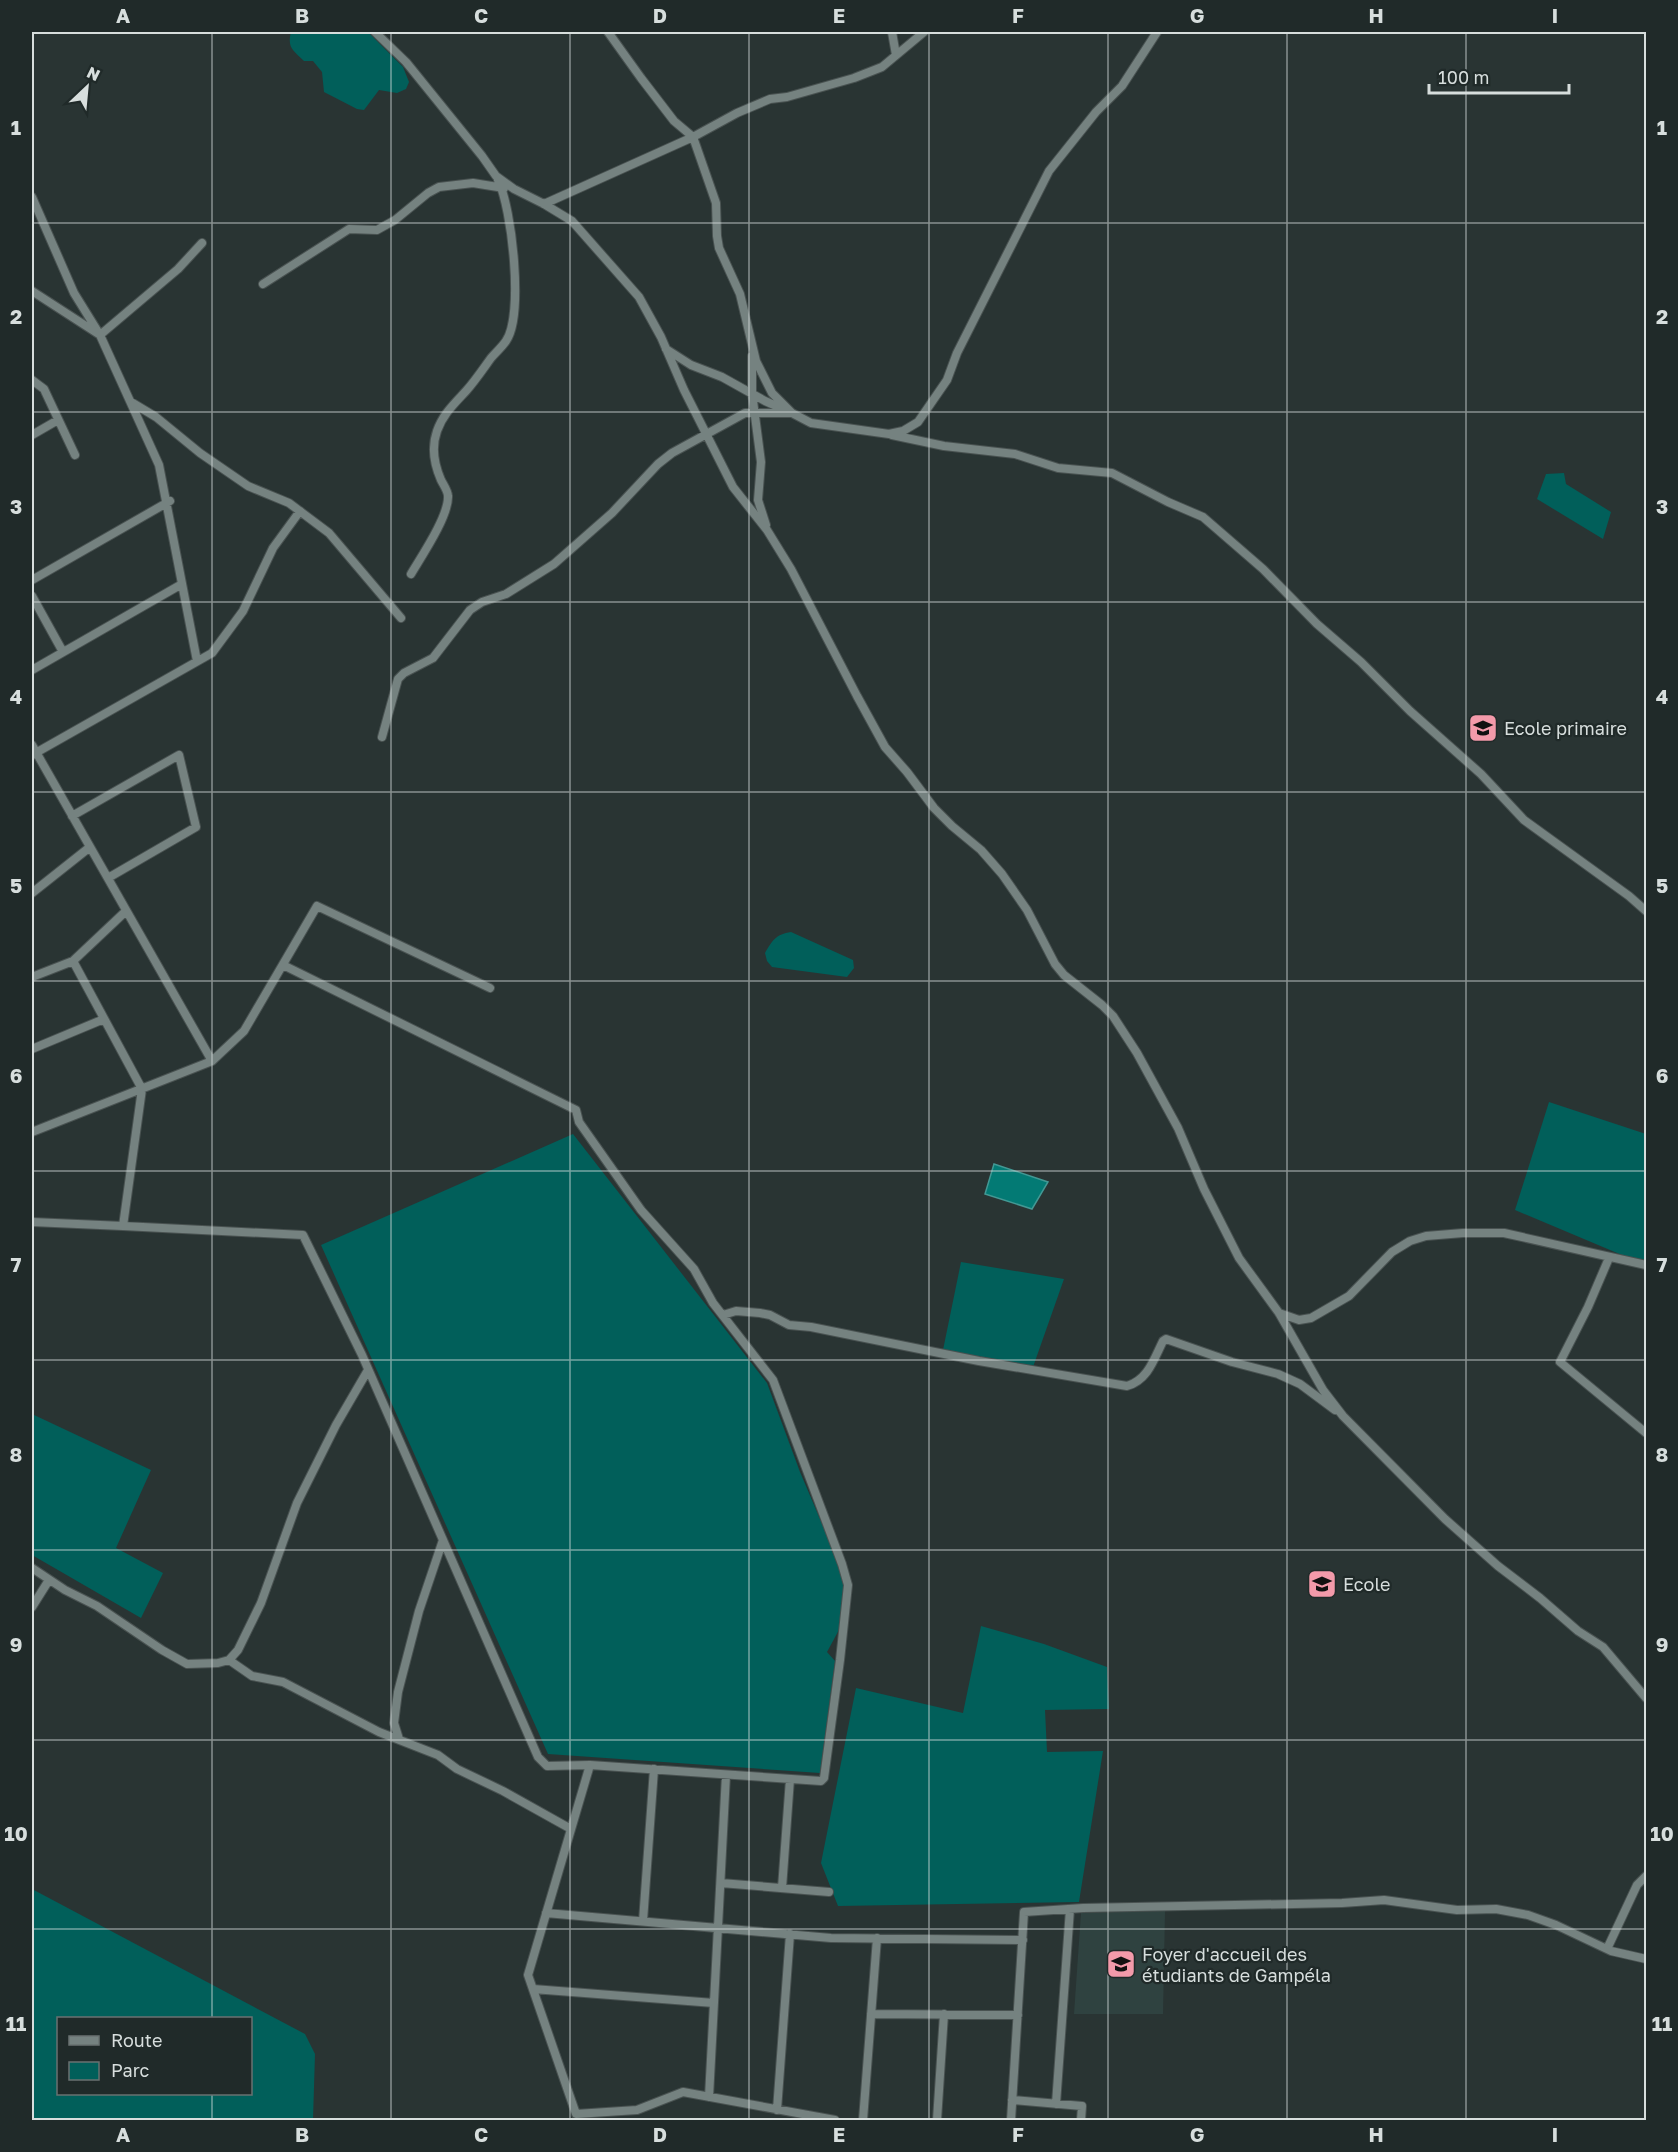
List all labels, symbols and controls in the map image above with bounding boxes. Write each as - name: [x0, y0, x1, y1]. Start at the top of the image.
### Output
- text: A: [116, 3, 130, 27]
- text: B: [295, 3, 309, 27]
- text: C: [474, 3, 488, 27]
- text: D: [653, 3, 667, 27]
- text: E: [833, 3, 845, 27]
- text: F: [1012, 3, 1024, 27]
- text: G: [1190, 3, 1204, 27]
- text: H: [1368, 3, 1384, 27]
- text: I: [1552, 3, 1558, 27]
- north arrow: [57, 57, 117, 117]
- scale bar: [1429, 57, 1568, 95]
- text: N: [84, 62, 103, 85]
- text: 100 m: [1438, 66, 1489, 88]
- text: 1: [11, 115, 21, 139]
- text: 1: [1657, 115, 1667, 139]
- text: 2: [10, 304, 22, 328]
- text: 2: [1656, 304, 1668, 328]
- text: 3: [10, 494, 22, 518]
- text: 3: [1656, 494, 1668, 518]
- text: 4: [10, 684, 22, 708]
- text: 4: [1656, 684, 1668, 708]
- school or university icon: Ecole primaire: [1467, 712, 1499, 744]
- place label: Ecole primaire: [1504, 717, 1627, 739]
- text: 5: [10, 873, 22, 897]
- text: 5: [1656, 873, 1668, 897]
- text: 6: [10, 1063, 22, 1087]
- text: 6: [1656, 1063, 1668, 1087]
- text: 7: [11, 1252, 22, 1276]
- text: 7: [1657, 1252, 1668, 1276]
- text: 8: [10, 1442, 22, 1466]
- text: 8: [1656, 1442, 1668, 1466]
- school or university icon: Ecole: [1306, 1568, 1338, 1600]
- place label: Ecole: [1343, 1573, 1390, 1595]
- text: 9: [10, 1632, 22, 1656]
- text: 9: [1656, 1632, 1668, 1656]
- text: 10: [4, 1821, 28, 1845]
- text: 10: [1650, 1821, 1674, 1845]
- place label: Foyer d'accueil des étudiants de Gampéla: [1142, 1943, 1331, 1986]
- school or university icon: Foyer d'accueil des étudiants de Gampéla: [1105, 1948, 1137, 1980]
- text: 11: [6, 2011, 26, 2035]
- text: 11: [1652, 2011, 1672, 2035]
- legend: [57, 2017, 252, 2095]
- text: Route: [111, 2029, 162, 2051]
- text: Parc: [111, 2059, 150, 2081]
- text: A: [116, 2122, 130, 2146]
- text: B: [295, 2122, 309, 2146]
- text: C: [474, 2122, 488, 2146]
- text: D: [653, 2122, 667, 2146]
- text: E: [833, 2122, 845, 2146]
- text: F: [1012, 2122, 1024, 2146]
- text: G: [1190, 2122, 1204, 2146]
- text: H: [1368, 2122, 1384, 2146]
- text: I: [1552, 2122, 1558, 2146]

